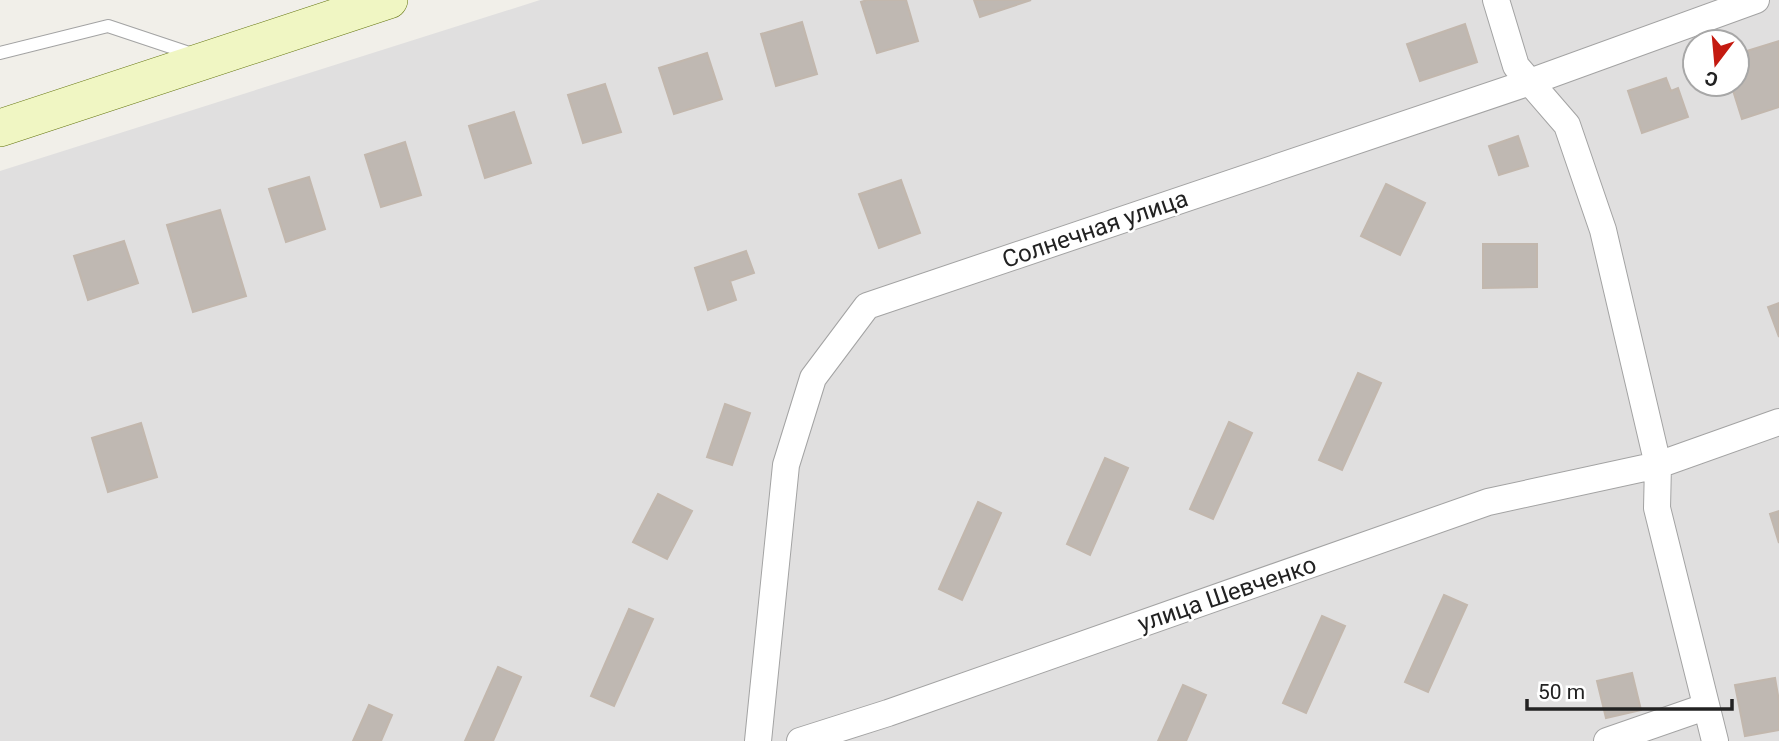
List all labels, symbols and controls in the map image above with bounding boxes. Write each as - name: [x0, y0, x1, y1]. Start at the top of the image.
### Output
- north arrow: [1681, 28, 1751, 98]
- text: С: [1702, 66, 1721, 92]
- street label: Солнечная улица: [998, 184, 1192, 274]
- street label: улица Шевченко: [1134, 550, 1320, 638]
- scale bar: [1527, 668, 1732, 712]
- text: 50 m: [1538, 680, 1585, 704]

